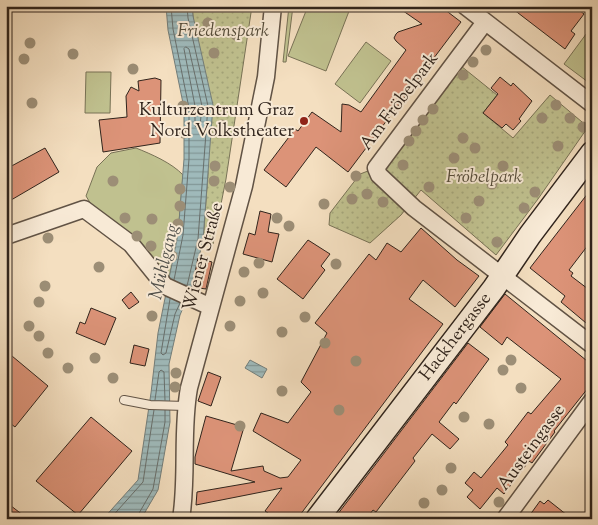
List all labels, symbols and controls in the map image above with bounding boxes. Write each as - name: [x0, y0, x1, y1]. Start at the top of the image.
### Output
- park label: Friedenspark: [177, 19, 269, 45]
- street label: Am Fröbelpark: [354, 47, 446, 157]
- place label: Kulturzentrum Graz Nord Volkstheater: [139, 98, 294, 145]
- marker: Kulturzentrum Graz Nord Volkstheater: [298, 115, 310, 127]
- park label: Fröbelpark: [446, 165, 522, 191]
- street label: Wiener Straße: [177, 200, 231, 314]
- water label: Mühlgang: [143, 221, 187, 303]
- street label: Hackhergasse: [414, 288, 499, 387]
- street label: Austeingasse: [492, 399, 572, 497]

